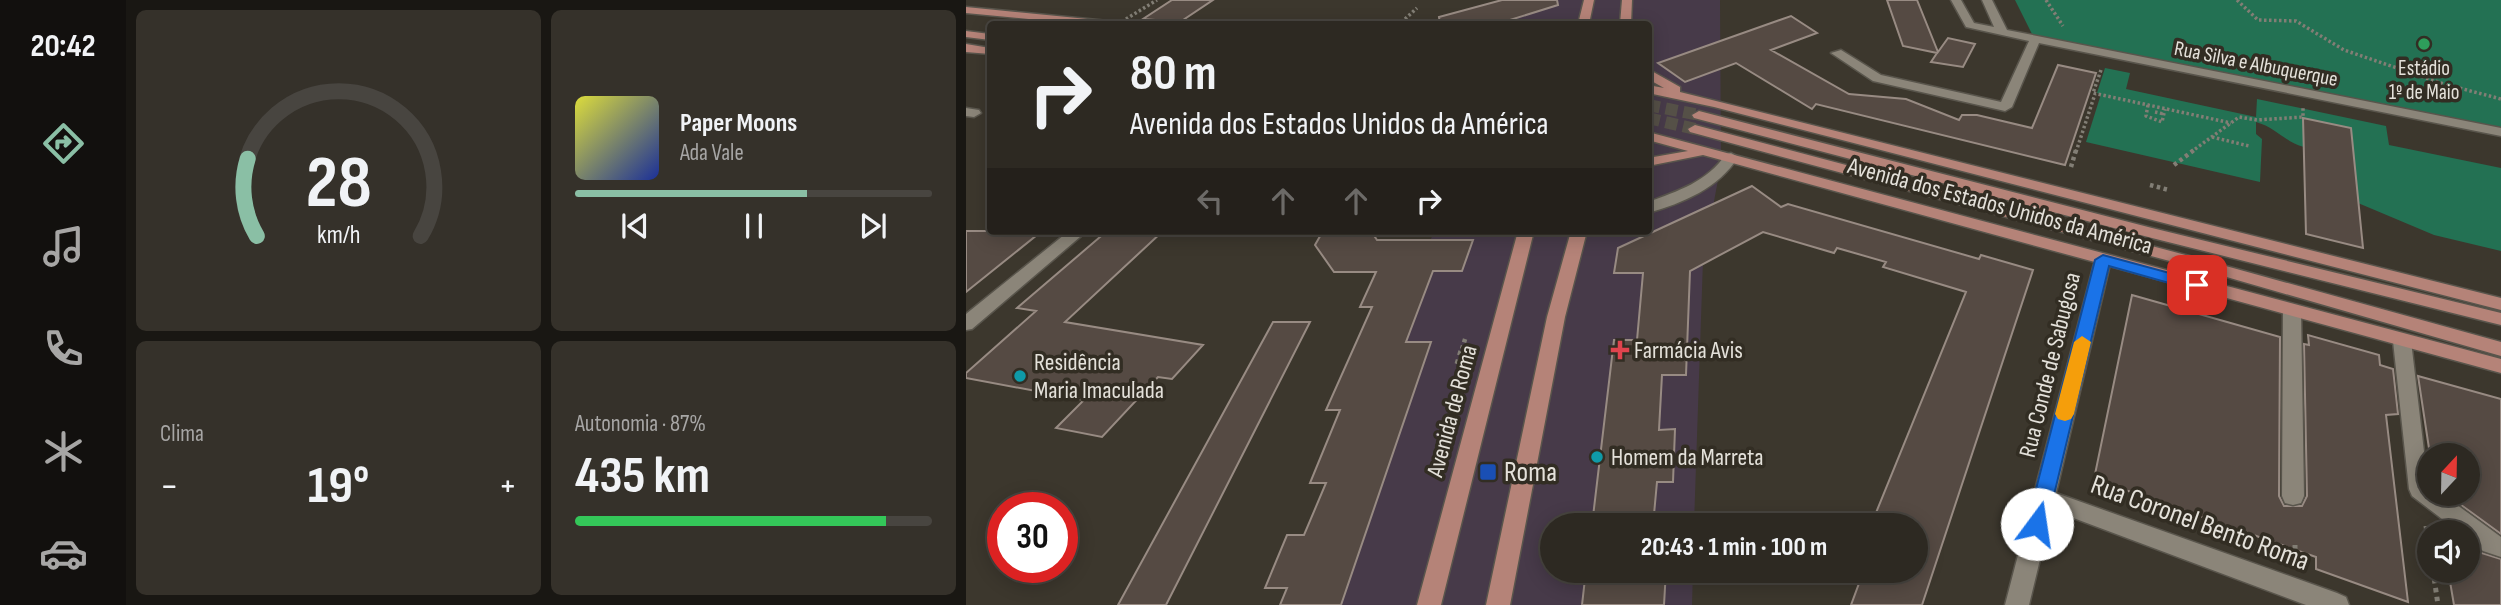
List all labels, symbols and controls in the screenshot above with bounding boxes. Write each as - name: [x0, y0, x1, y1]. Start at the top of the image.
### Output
- text: 20:42: [31, 27, 95, 66]
- street label: Rua Silva e Albuquerque: [2172, 36, 2340, 92]
- marker: Estádio 1º de Maio: [2416, 36, 2432, 52]
- text: 80 m: [1130, 45, 1217, 104]
- icon: right: [1015, 49, 1106, 140]
- place label: Estádio 1º de Maio: [2389, 56, 2459, 105]
- text: Avenida dos Estados Unidos da América: [1130, 105, 1549, 144]
- text: Paper Moons: [680, 108, 797, 139]
- icon: directions: [39, 119, 88, 168]
- text: Ada Vale: [680, 139, 744, 167]
- text: 28: [305, 141, 372, 229]
- street label: Avenida dos Estados Unidos da América: [1844, 151, 2155, 261]
- icon: left: [1191, 182, 1229, 220]
- icon: ahead: [1264, 182, 1302, 220]
- icon: ahead: [1337, 182, 1375, 220]
- icon: right: [1410, 182, 1448, 220]
- icon: previous: [616, 207, 654, 245]
- icon: pause: [735, 207, 773, 245]
- icon: next: [854, 207, 892, 245]
- text: km/h: [317, 220, 360, 251]
- icon: music: [39, 222, 88, 271]
- pin: [2167, 255, 2227, 315]
- icon: arrive: [2178, 266, 2216, 304]
- street label: Rua Conde de Sabugosa: [2013, 270, 2087, 460]
- icon: phone: [39, 324, 88, 373]
- place label: Farmácia Avis: [1634, 336, 1743, 365]
- street label: Avenida de Roma: [1420, 342, 1484, 481]
- marker: Farmácia Avis: [1612, 342, 1628, 358]
- place label: Residência Maria Imaculada: [1034, 348, 1164, 405]
- marker: Residência Maria Imaculada: [1012, 368, 1028, 384]
- text: Autonomia · 87%: [575, 410, 706, 438]
- text: Clima: [160, 420, 204, 448]
- icon: climate: [39, 427, 88, 476]
- place label: Homem da Marreta: [1611, 443, 1763, 472]
- north arrow: [2417, 443, 2480, 506]
- map controls: [2417, 443, 2480, 583]
- text: 435 km: [575, 445, 710, 508]
- marker: Homem da Marreta: [1589, 449, 1605, 465]
- text: 19°: [308, 455, 369, 518]
- place label: Roma: [1504, 456, 1557, 489]
- marker: Roma: [1478, 462, 1498, 482]
- text: −: [160, 464, 179, 509]
- text: +: [498, 464, 517, 509]
- street label: Rua Coronel Bento Roma: [2086, 468, 2314, 578]
- position arrow: [2000, 487, 2074, 561]
- speed limit sign: 30: [987, 492, 1078, 583]
- button: sound: [2417, 520, 2480, 583]
- icon: car: [39, 529, 88, 578]
- text: 20:43 · 1 min · 100 m: [1641, 532, 1827, 563]

